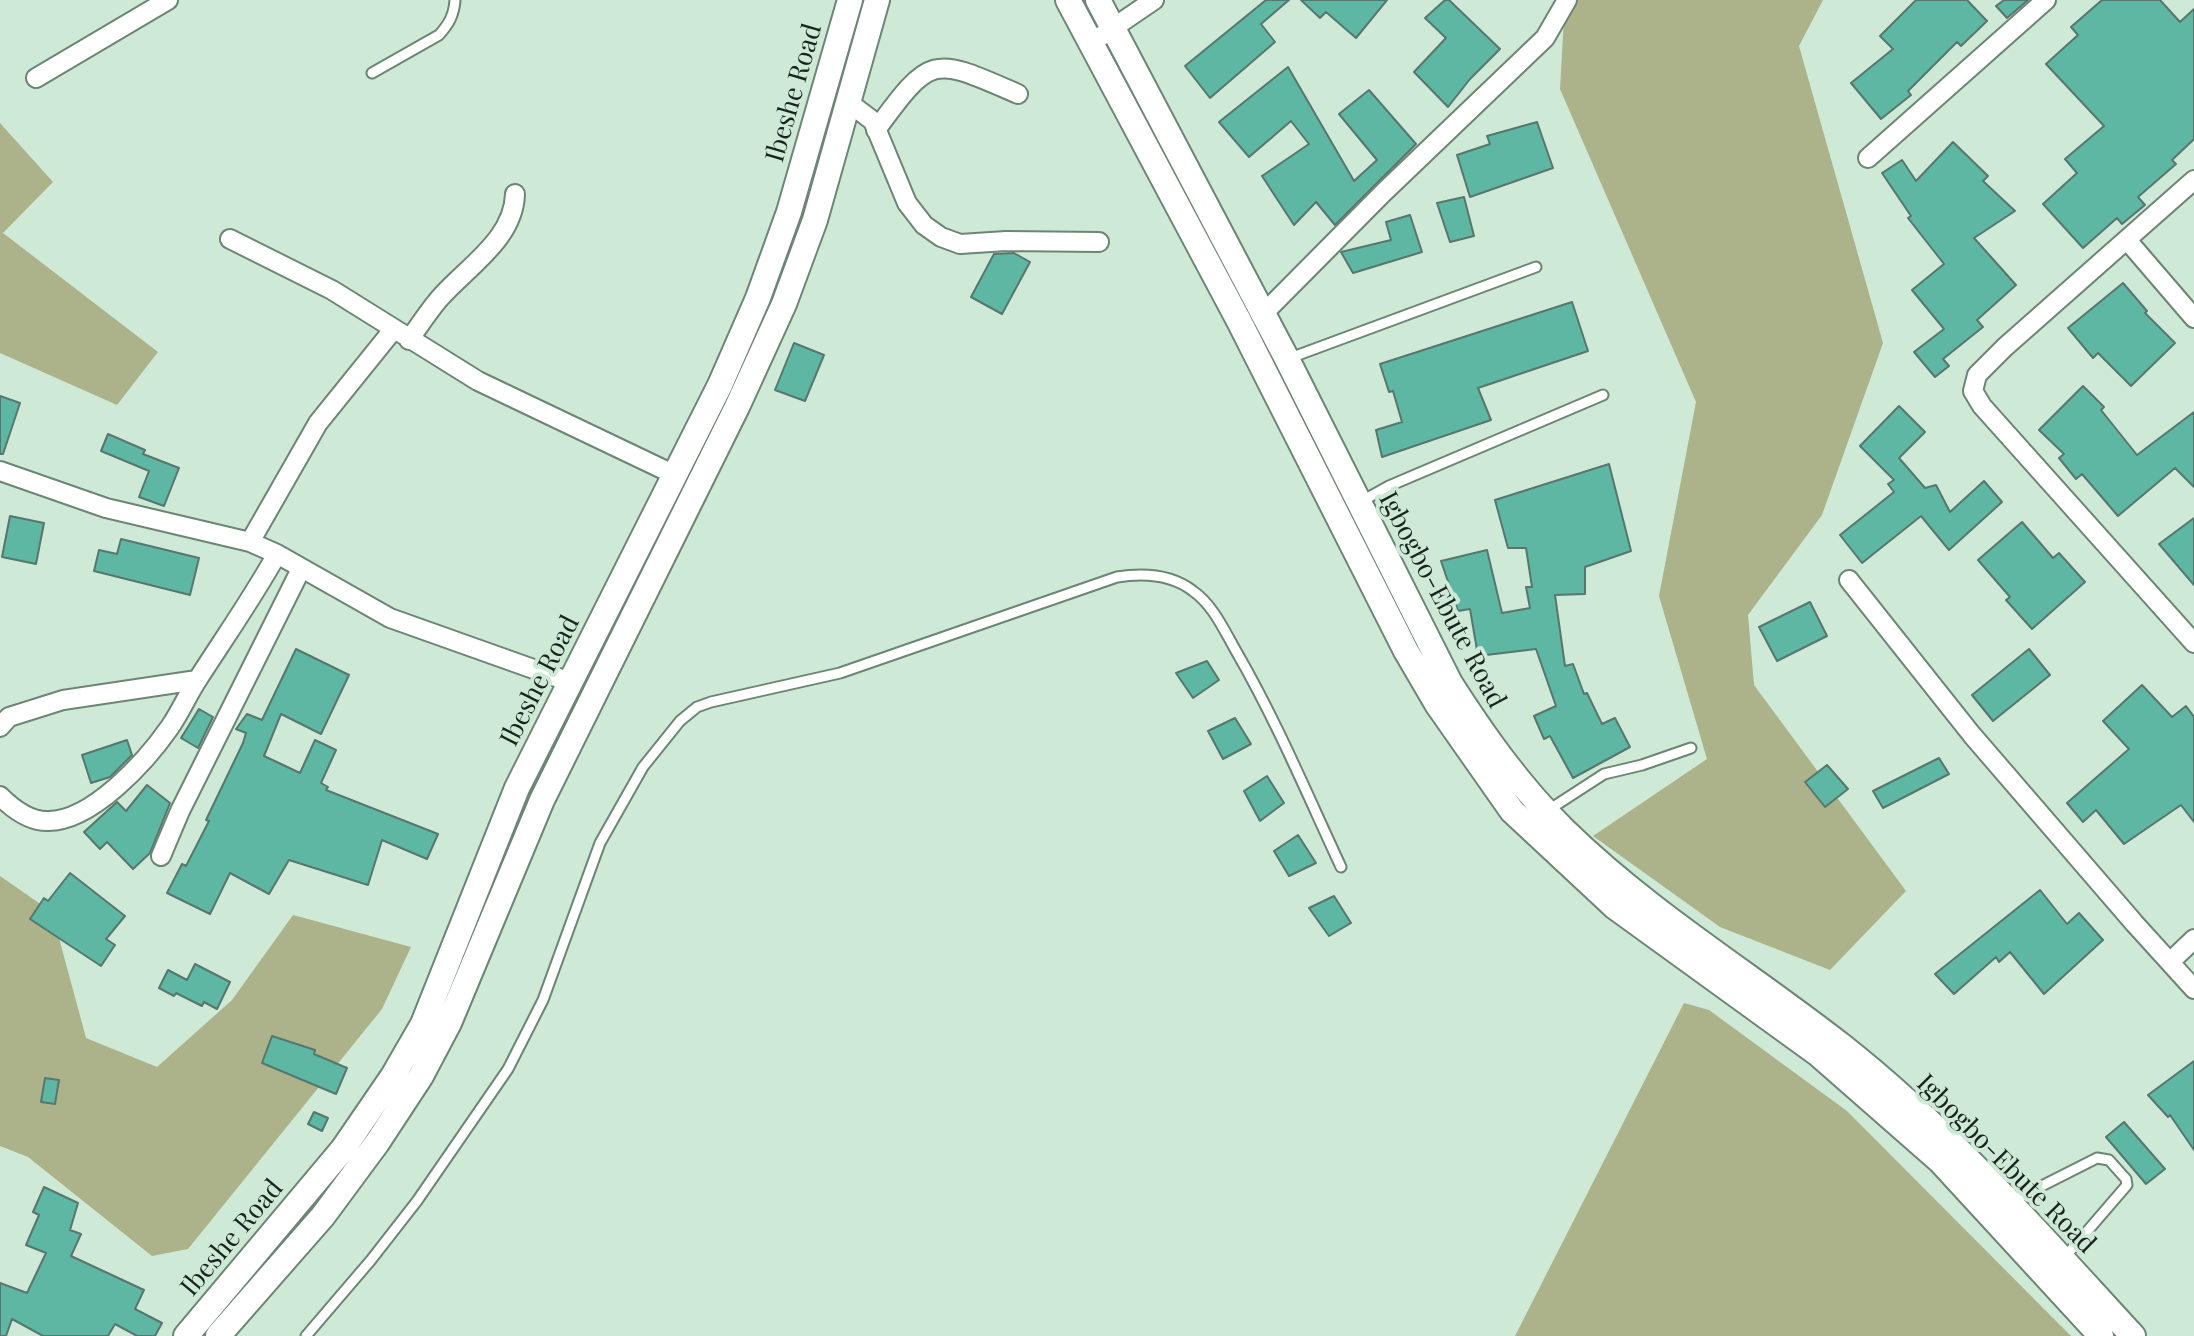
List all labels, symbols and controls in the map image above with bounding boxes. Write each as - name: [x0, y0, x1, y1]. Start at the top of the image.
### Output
- street label: Ibeshe Road: [759, 20, 829, 166]
- street label: Igbogbo-Ebute Road: [1372, 487, 1512, 713]
- street label: Ibeshe Road: [494, 611, 586, 751]
- street label: Igbogbo-Ebute Road: [1910, 1068, 2102, 1260]
- street label: Ibeshe Road: [174, 1173, 290, 1303]

